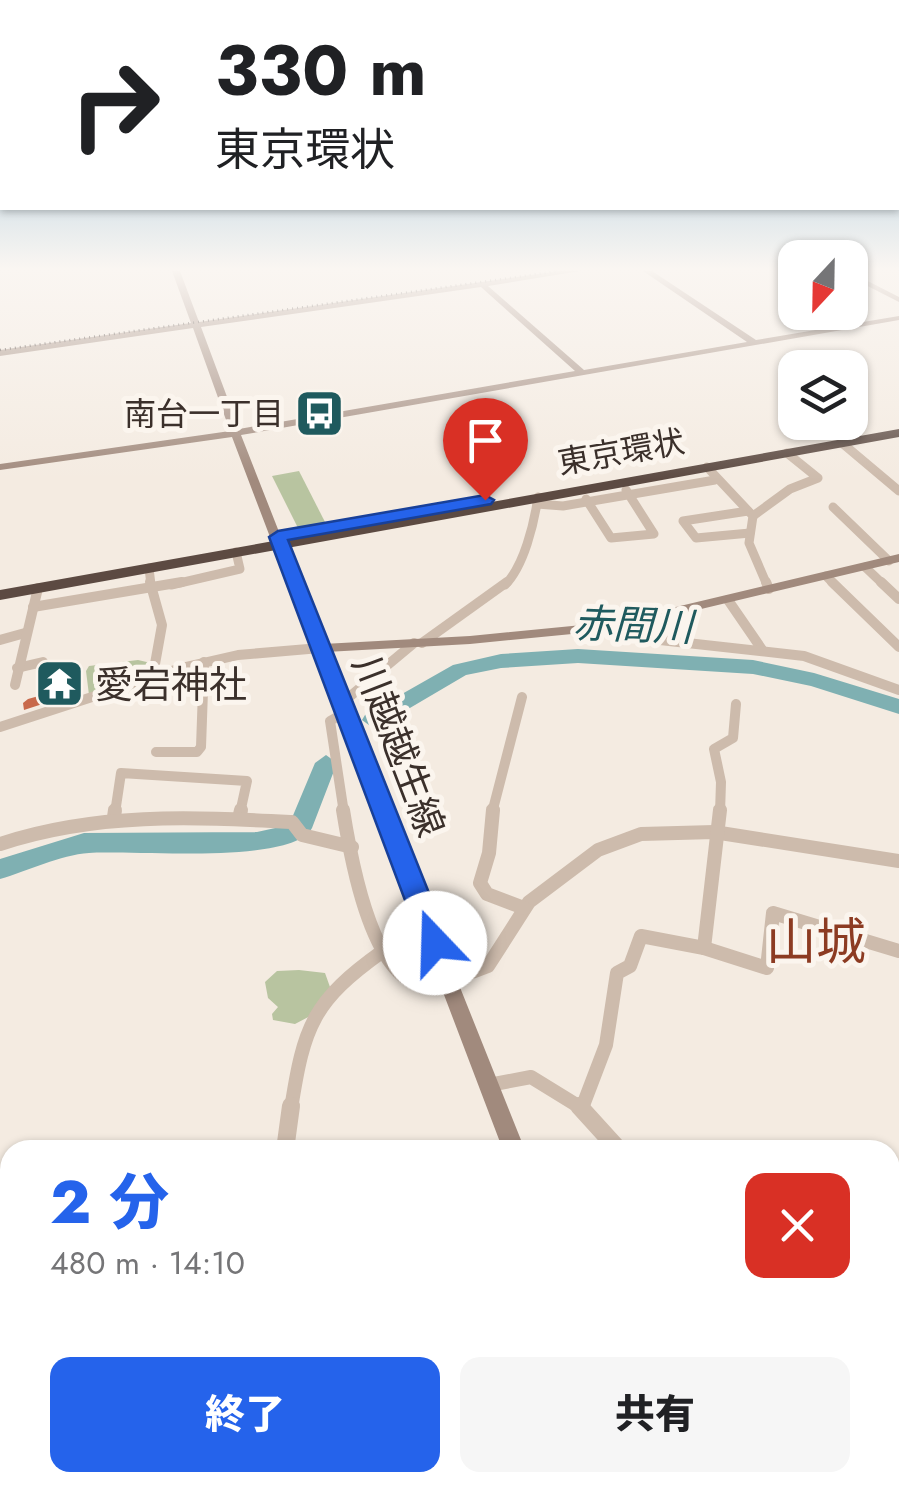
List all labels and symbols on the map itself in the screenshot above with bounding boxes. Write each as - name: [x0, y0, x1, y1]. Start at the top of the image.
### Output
- north arrow: [778, 240, 868, 330]
- bus stop icon: 南台一丁目: [293, 388, 345, 440]
- place label: 南台一丁目: [124, 391, 284, 437]
- pin: [443, 398, 528, 501]
- street label: 東京環状: [554, 418, 688, 486]
- water label: 赤間川: [572, 594, 698, 656]
- street label: 川越越生線: [339, 647, 459, 845]
- place label: 愛宕神社: [95, 657, 247, 712]
- temple icon: 愛宕神社: [34, 658, 86, 710]
- position arrow: [383, 891, 487, 995]
- district label: 山城: [766, 905, 866, 978]

